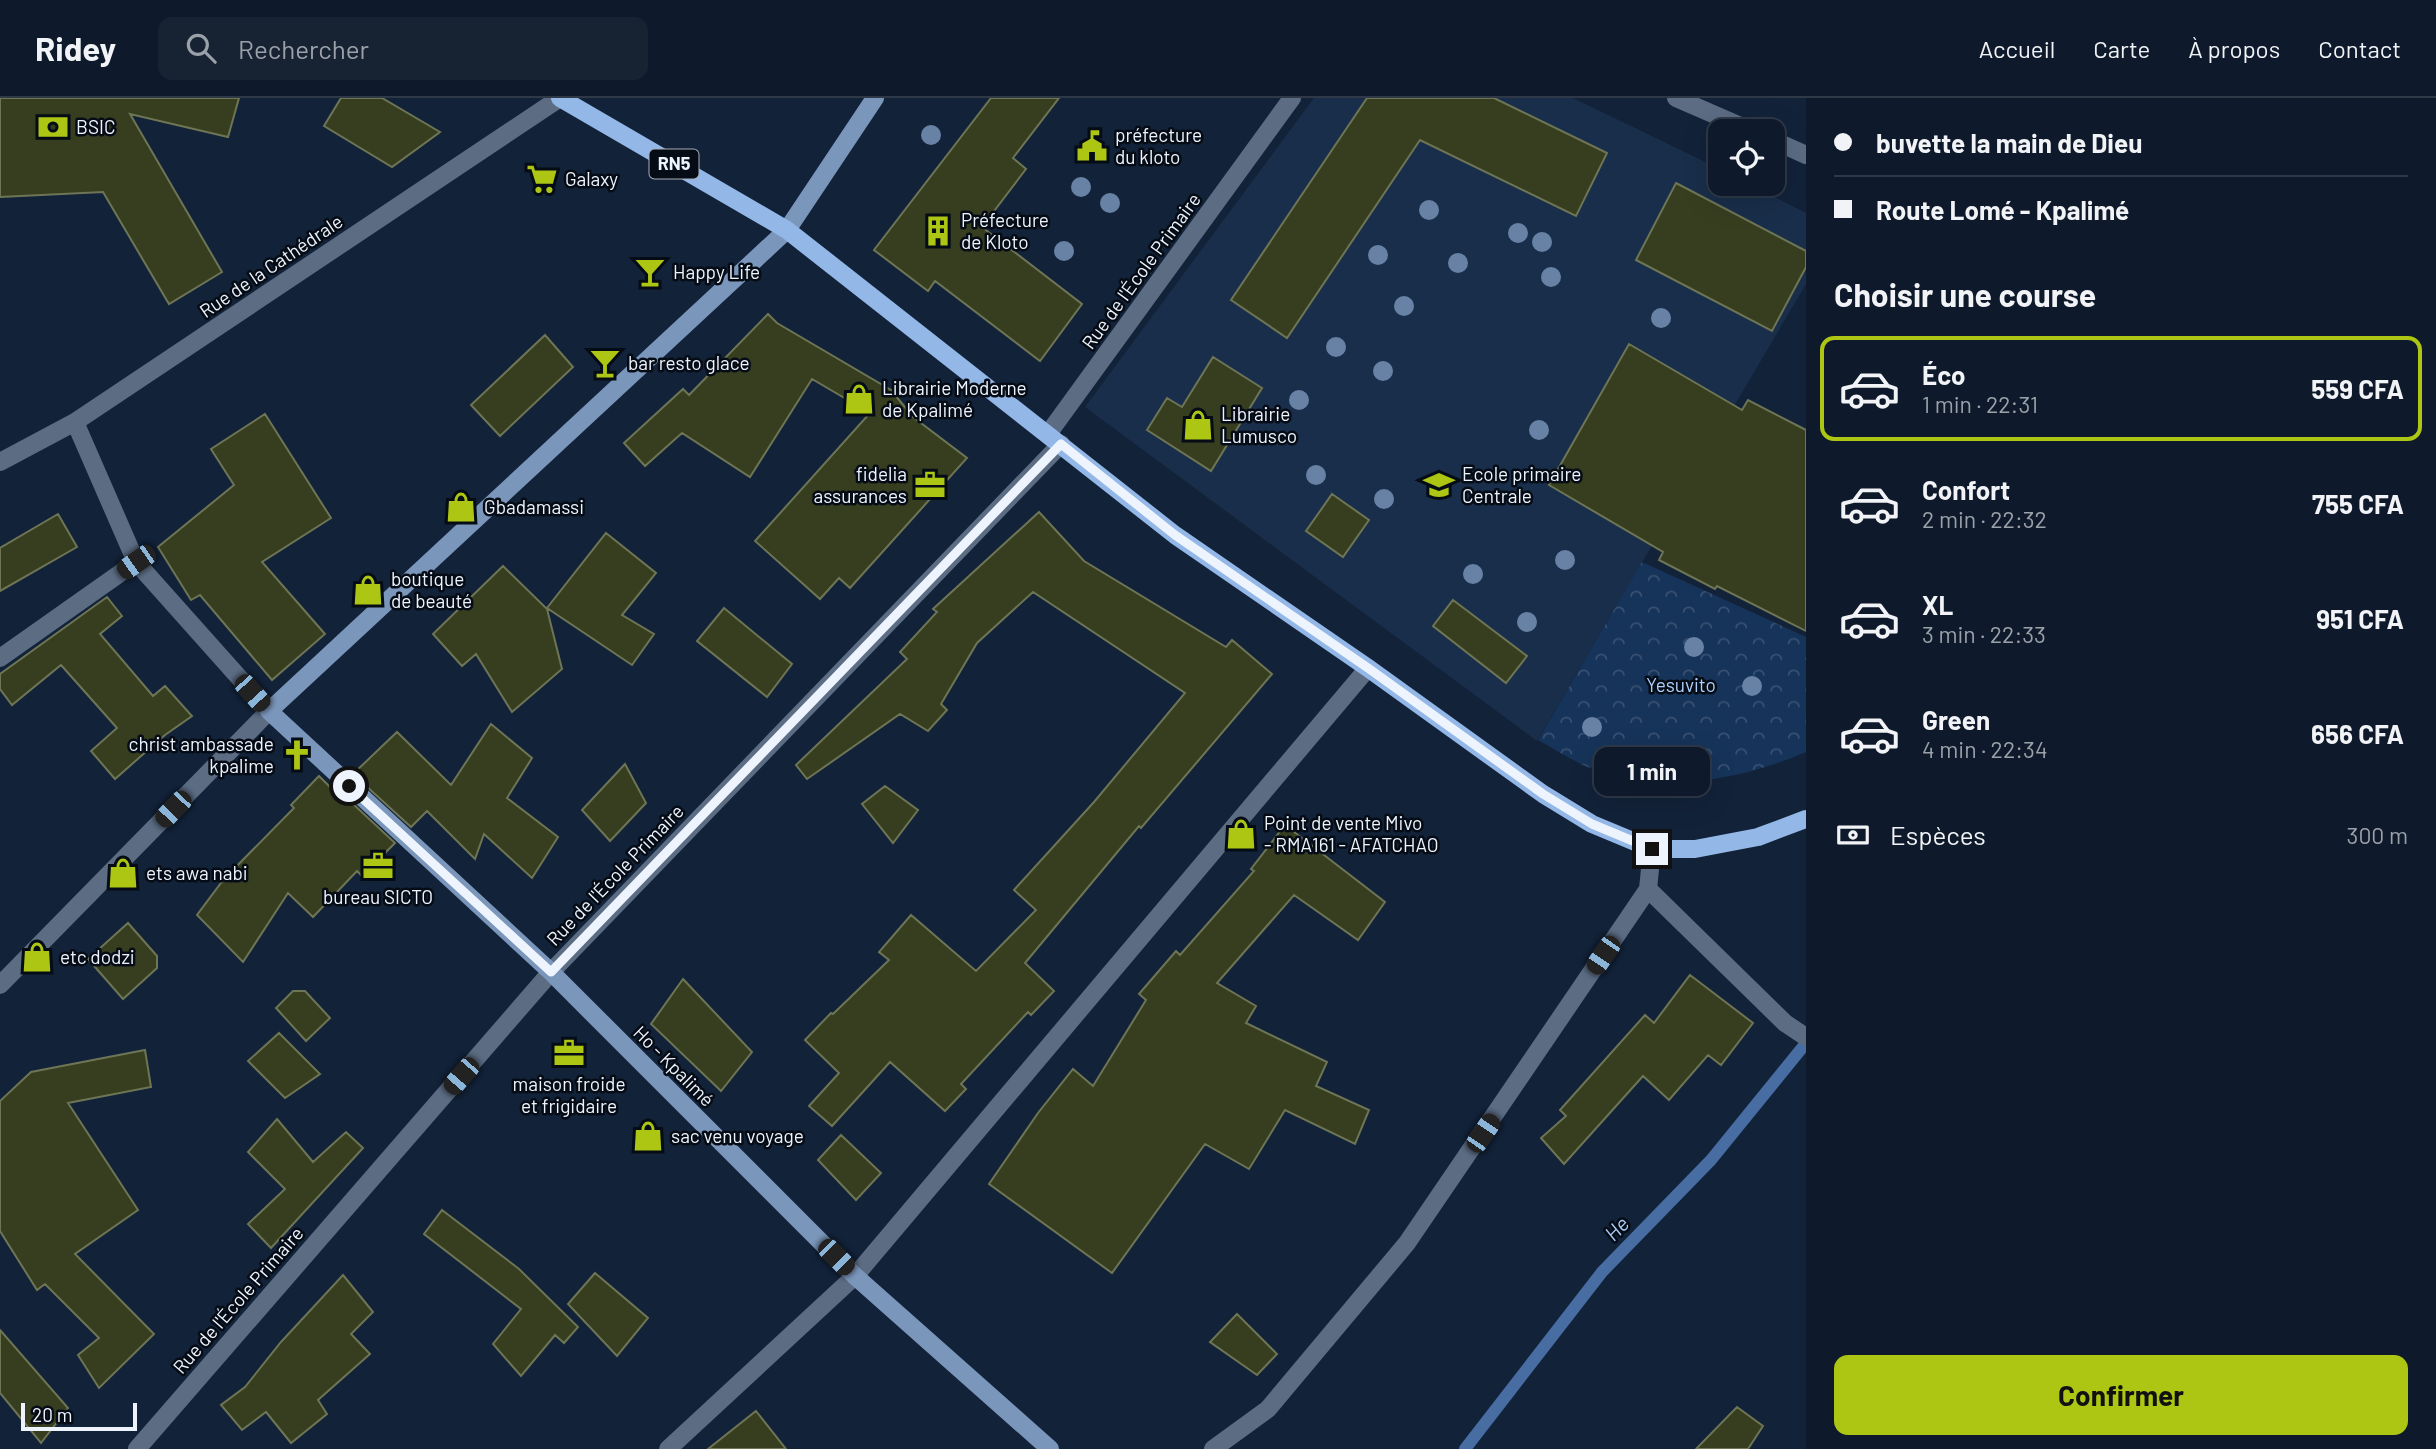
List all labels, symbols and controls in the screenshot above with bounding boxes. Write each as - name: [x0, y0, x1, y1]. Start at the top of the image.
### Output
- search box: [158, 17, 648, 80]
- text: Ridey: [35, 28, 116, 68]
- icon: search: [182, 29, 220, 67]
- text: Rechercher: [238, 33, 369, 64]
- text: Accueil: [1979, 34, 2055, 63]
- text: Carte: [2093, 34, 2150, 63]
- text: À propos: [2188, 34, 2280, 63]
- text: Contact: [2318, 34, 2401, 63]
- bank icon: BSIC: [36, 110, 70, 144]
- place label: BSIC: [76, 115, 115, 138]
- map controls: [1708, 119, 1785, 196]
- button: locate: [1708, 119, 1785, 196]
- place label: préfecture du kloto: [1115, 123, 1202, 168]
- text: buvette la main de Dieu: [1876, 127, 2142, 158]
- public building icon: préfecture du kloto: [1075, 129, 1109, 163]
- road number: RN5: [650, 150, 698, 178]
- supermarket icon: Galaxy: [525, 162, 559, 196]
- place label: Galaxy: [565, 167, 618, 190]
- street label: Rue de l'École Primaire: [1076, 188, 1205, 353]
- text: Route Lomé - Kpalimé: [1876, 194, 2129, 225]
- place label: Préfecture de Kloto: [961, 208, 1049, 253]
- street label: Rue de la Cathédrale: [195, 209, 347, 322]
- building icon: Préfecture de Kloto: [921, 214, 955, 248]
- bar icon: Happy Life: [633, 255, 667, 289]
- place label: Happy Life: [673, 260, 760, 283]
- text: Choisir une course: [1834, 275, 2096, 313]
- bar icon: bar resto glace: [588, 346, 622, 380]
- place label: bar resto glace: [628, 351, 750, 374]
- icon: car: [1838, 357, 1901, 420]
- text: Éco: [1922, 359, 1965, 390]
- text: 559 CFA: [2311, 373, 2404, 404]
- place label: Librairie Moderne de Kpalimé: [882, 376, 1027, 421]
- shop icon: Librairie Moderne de Kpalimé: [842, 382, 876, 416]
- text: 1 min · 22:31: [1922, 390, 2038, 418]
- place label: Librairie Lumusco: [1221, 402, 1297, 447]
- shop icon: Librairie Lumusco: [1181, 408, 1215, 442]
- place label: fidelia assurances: [814, 462, 907, 507]
- place label: Ecole primaire Centrale: [1462, 462, 1581, 507]
- office icon: fidelia assurances: [913, 468, 947, 502]
- school or university icon: Ecole primaire Centrale: [1422, 468, 1456, 502]
- icon: car: [1838, 472, 1901, 535]
- text: Confort: [1922, 474, 2010, 505]
- text: 755 CFA: [2312, 488, 2404, 519]
- shop icon: Gbadamassi: [444, 490, 478, 524]
- place label: Gbadamassi: [484, 495, 584, 518]
- text: 2 min · 22:32: [1922, 505, 2047, 533]
- car: [113, 541, 160, 583]
- place label: boutique de beauté: [391, 567, 472, 612]
- shop icon: boutique de beauté: [351, 573, 385, 607]
- icon: car: [1838, 587, 1901, 650]
- text: XL: [1922, 589, 1953, 620]
- text: 951 CFA: [2316, 603, 2404, 634]
- text: 3 min · 22:33: [1922, 620, 2046, 648]
- car: [231, 670, 274, 716]
- park label: Yesuvito: [1646, 673, 1716, 696]
- icon: car: [1838, 702, 1901, 765]
- text: Green: [1922, 704, 1990, 735]
- text: 656 CFA: [2311, 718, 2404, 749]
- place label: christ ambassade kpalime: [129, 732, 274, 777]
- text: 4 min · 22:34: [1922, 735, 2048, 763]
- church icon: christ ambassade kpalime: [280, 738, 314, 772]
- callout: 1 min: [1594, 748, 1710, 796]
- text: 1 min: [1627, 757, 1677, 785]
- route start: [333, 770, 365, 802]
- car: [151, 787, 196, 831]
- street label: Rue de l'École Primaire: [541, 799, 688, 950]
- place label: Point de vente Mivo - RMA161 - AFATCHAO: [1264, 811, 1439, 856]
- icon: cash: [1834, 816, 1872, 854]
- shop icon: Point de vente Mivo - RMA161 - AFATCHAO: [1224, 817, 1258, 851]
- text: Espèces: [1890, 819, 1986, 850]
- text: 300 m: [2347, 821, 2408, 849]
- route end: [1636, 833, 1668, 865]
- office icon: bureau SICTO: [361, 849, 395, 883]
- shop icon: ets awa nabi: [106, 856, 140, 890]
- place label: ets awa nabi: [146, 861, 248, 884]
- place label: bureau SICTO: [323, 885, 433, 908]
- car: [1583, 932, 1624, 978]
- shop icon: etc dodzi: [20, 940, 54, 974]
- place label: etc dodzi: [60, 945, 135, 968]
- street label: Ho - Kpalimé: [629, 1021, 719, 1111]
- office icon: maison froide et frigidaire: [552, 1036, 586, 1070]
- car: [440, 1053, 483, 1099]
- place label: maison froide et frigidaire: [512, 1072, 626, 1117]
- car: [1463, 1110, 1504, 1156]
- shop icon: sac venu voyage: [631, 1119, 665, 1153]
- place label: sac venu voyage: [671, 1124, 804, 1147]
- water label: He: [1599, 1211, 1633, 1245]
- street label: Rue de l'École Primaire: [168, 1222, 308, 1378]
- car: [814, 1235, 859, 1279]
- button: Confirmer: [1834, 1355, 2408, 1435]
- scale bar: [21, 1400, 136, 1432]
- text: 20 m: [32, 1403, 72, 1426]

